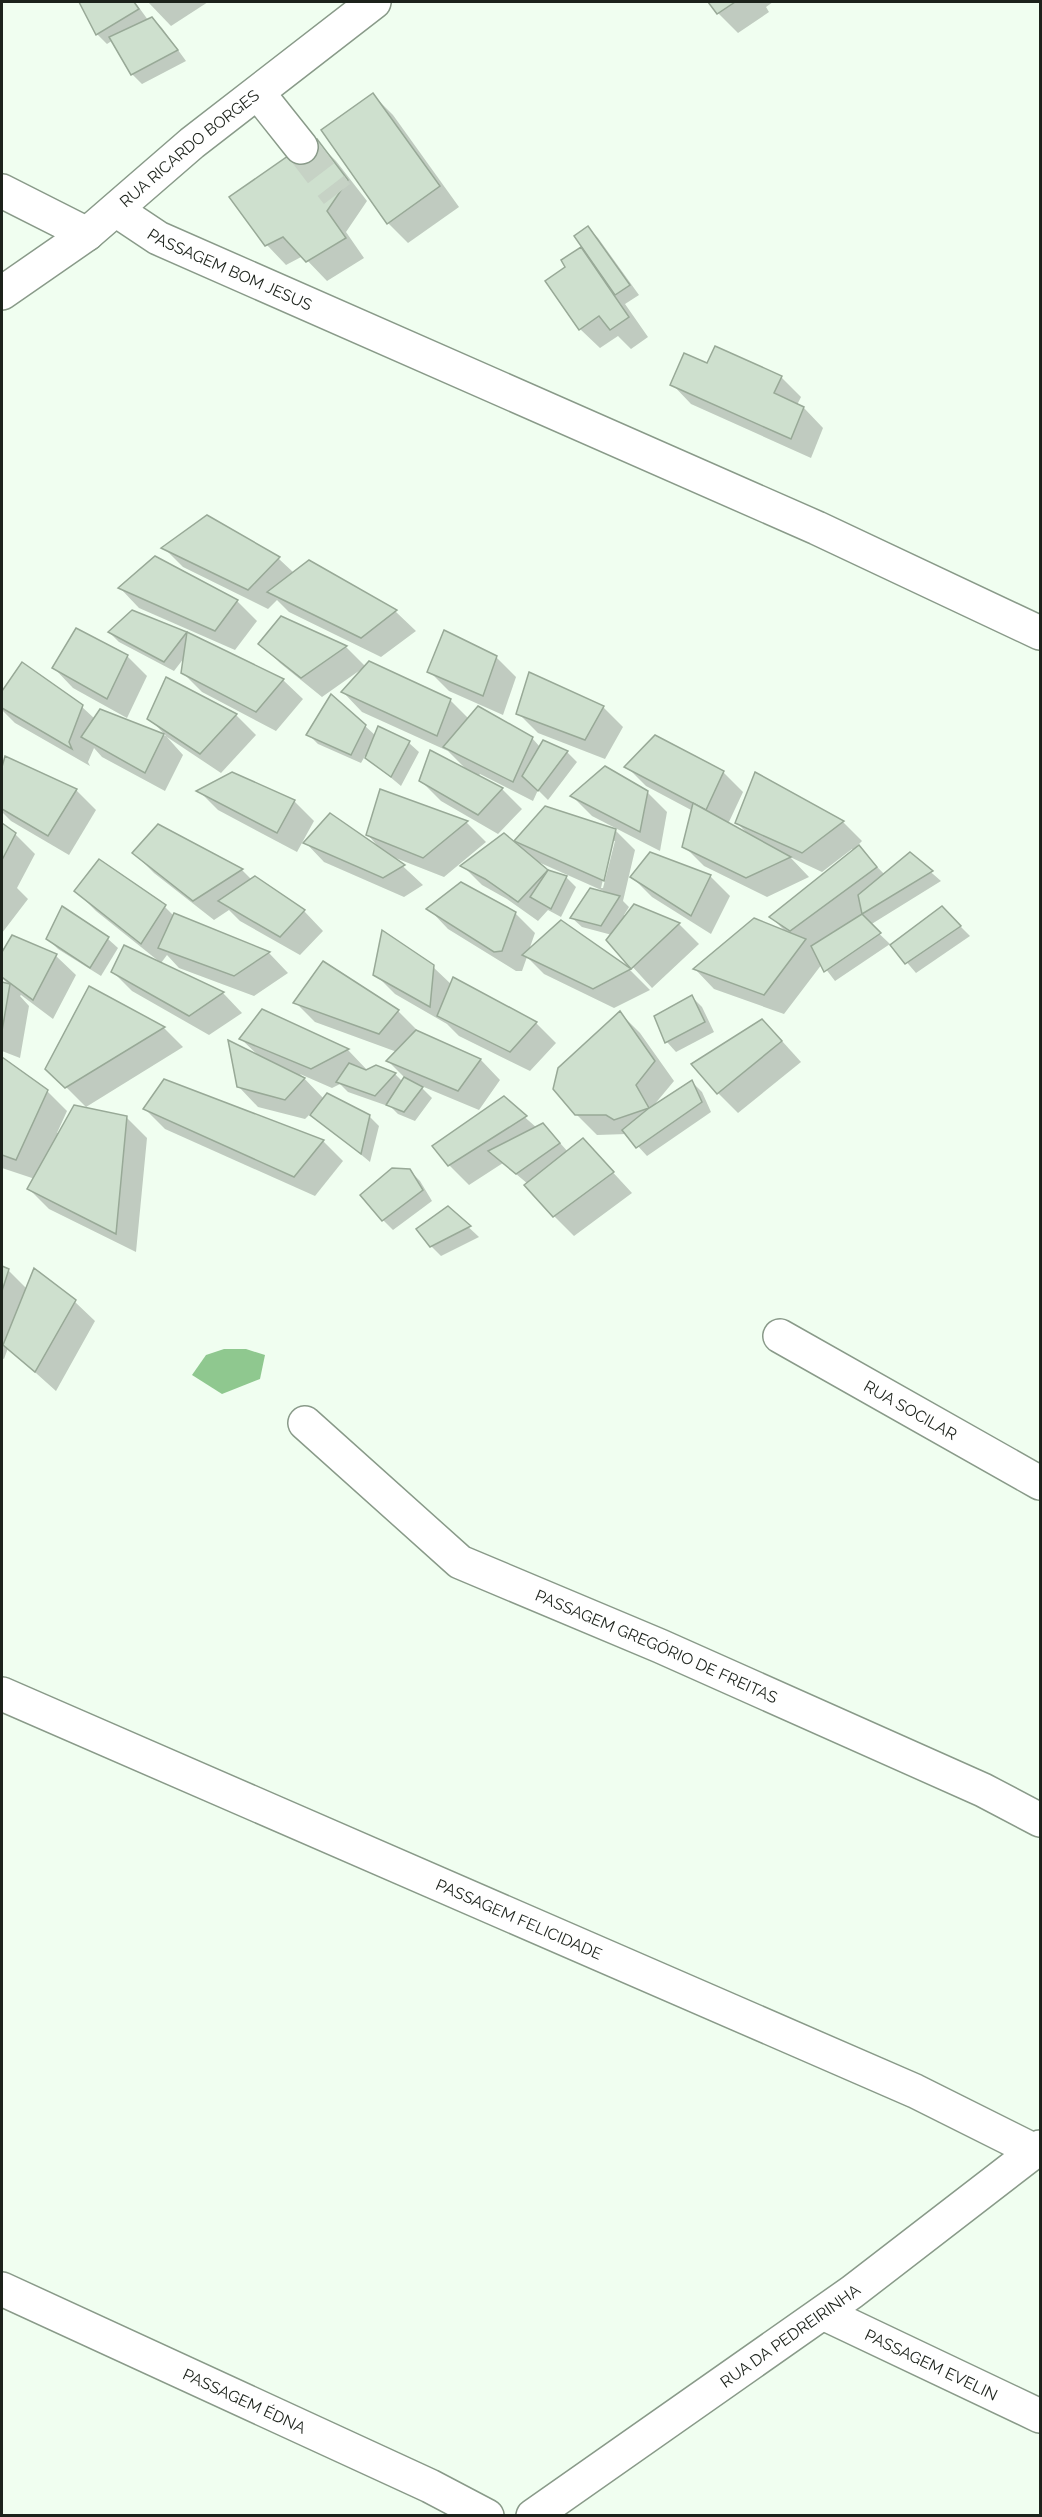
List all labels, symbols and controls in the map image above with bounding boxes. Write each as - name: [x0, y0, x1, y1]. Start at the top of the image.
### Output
- street label: RUA RICARDO BORGES: [116, 86, 263, 211]
- street label: PASSAGEM BOM JESUS: [144, 225, 315, 315]
- street label: RUA SOCILAR: [860, 1376, 960, 1444]
- street label: PASSAGEM GREGÓRIO DE FREITAS: [532, 1586, 781, 1707]
- street label: PASSAGEM FELICIDADE: [433, 1875, 605, 1964]
- street label: RUA DA PEDREIRINHA: [717, 2280, 864, 2392]
- street label: PASSAGEM EVELIN: [862, 2325, 1001, 2405]
- street label: PASSAGEM ÉDNA: [180, 2365, 309, 2438]

